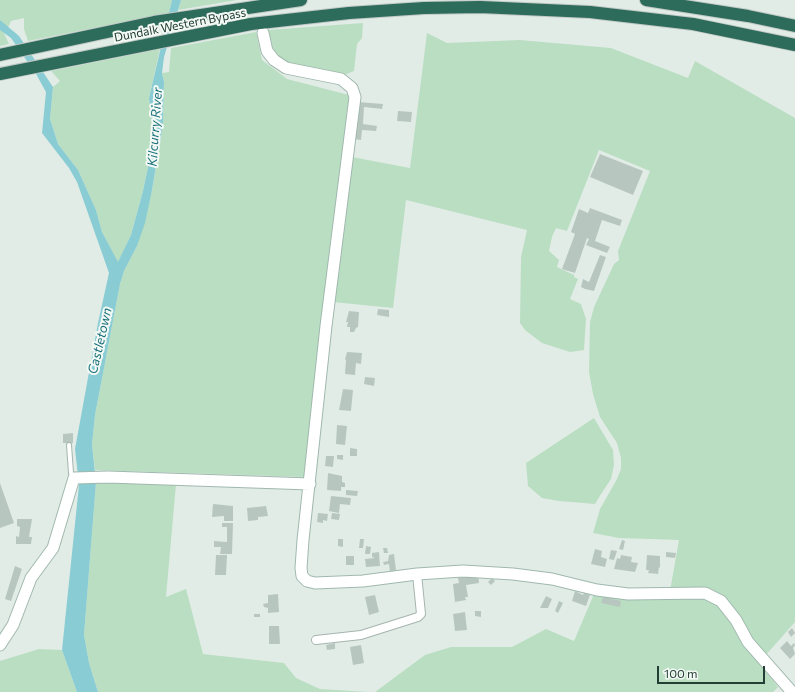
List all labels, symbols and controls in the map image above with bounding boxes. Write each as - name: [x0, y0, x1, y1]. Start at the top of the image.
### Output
- street label: Dundalk Western Bypass: [113, 5, 247, 45]
- water label: Kilcurry River: [144, 87, 166, 167]
- water label: Castletown: [85, 306, 115, 376]
- scale bar: [659, 658, 767, 684]
- text: 100 m: [664, 666, 698, 680]

